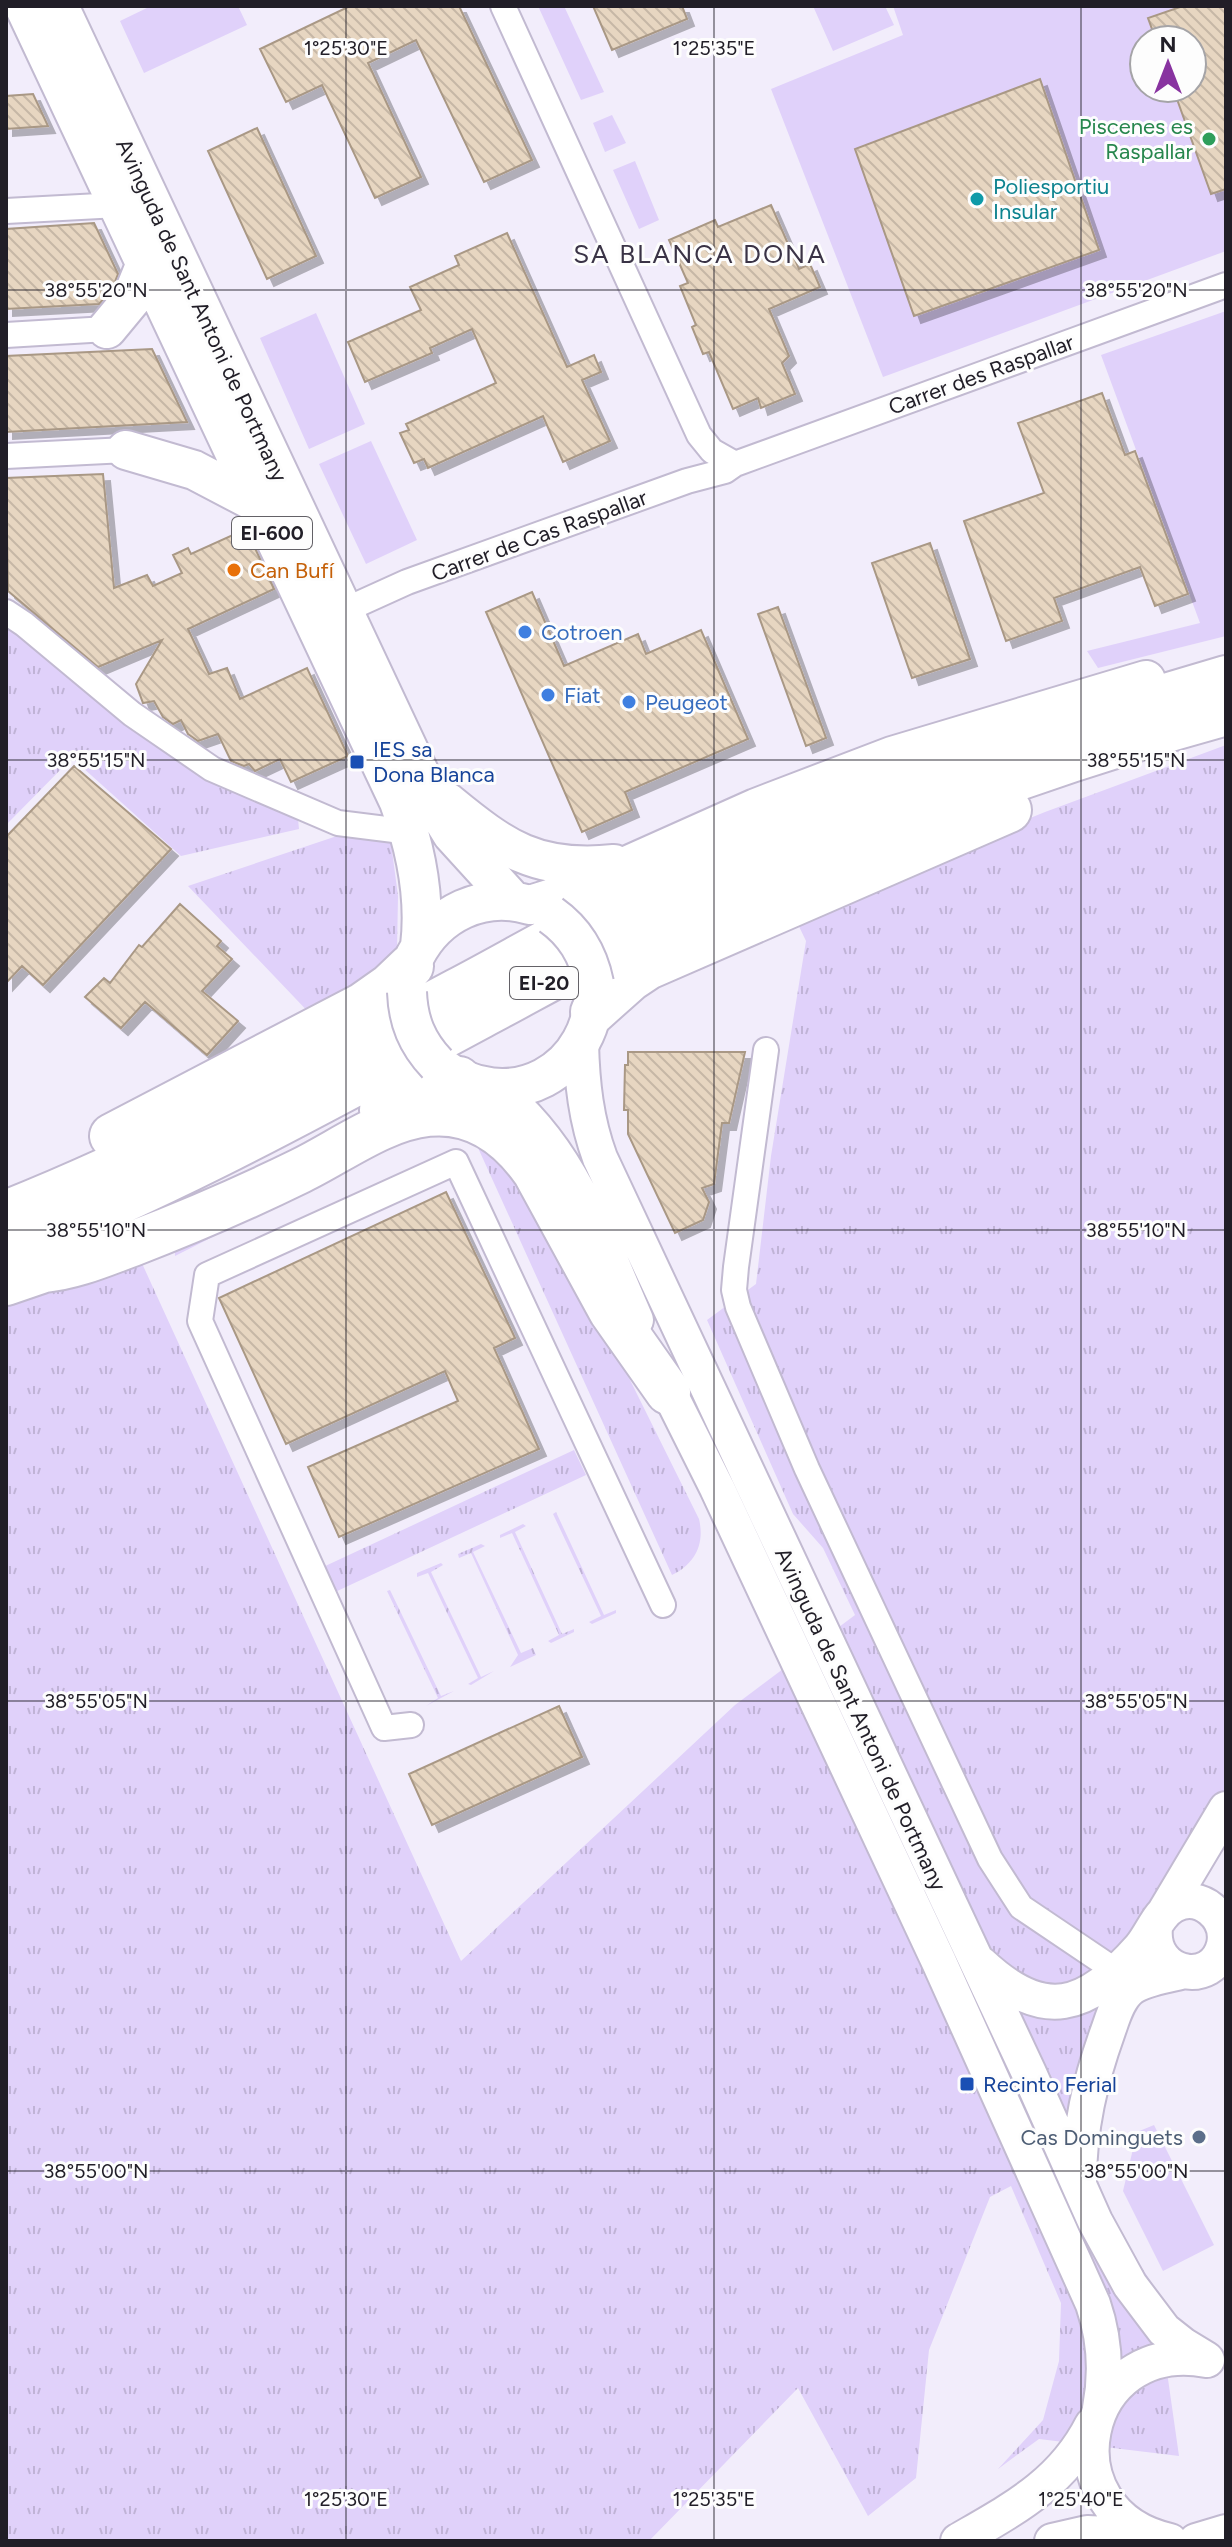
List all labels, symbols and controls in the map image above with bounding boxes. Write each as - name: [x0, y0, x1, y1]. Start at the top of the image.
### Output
- north arrow: [1128, 24, 1208, 104]
- text: N: [1159, 31, 1177, 58]
- text: 1°25'30"E: [304, 36, 388, 60]
- text: 1°25'35"E: [673, 36, 755, 60]
- place label: Piscenes es Raspallar: [1079, 113, 1194, 165]
- marker: Piscenes es Raspallar: [1200, 130, 1218, 148]
- street label: Avinguda de Sant Antoni de Portmany: [110, 134, 293, 486]
- place label: Poliesportiu Insular: [993, 173, 1109, 225]
- marker: Poliesportiu Insular: [968, 190, 986, 208]
- district label: SA BLANCA DONA: [573, 238, 827, 270]
- text: 38°55'20"N: [44, 278, 148, 302]
- text: 38°55'20"N: [1084, 278, 1188, 302]
- street label: Carrer des Raspallar: [885, 328, 1078, 421]
- street label: Carrer de Cas Raspallar: [428, 484, 651, 587]
- road number: EI-600: [232, 517, 312, 549]
- place label: Can Bufí: [250, 557, 335, 584]
- marker: Can Bufí: [225, 561, 243, 579]
- place label: Cotroen: [541, 619, 622, 646]
- marker: Cotroen: [516, 623, 534, 641]
- place label: Fiat: [564, 682, 601, 709]
- marker: Fiat: [539, 686, 557, 704]
- place label: Peugeot: [645, 689, 728, 716]
- marker: Peugeot: [620, 693, 638, 711]
- place label: IES sa Dona Blanca: [373, 736, 495, 788]
- text: 38°55'15"N: [46, 748, 146, 772]
- text: 38°55'15"N: [1086, 748, 1186, 772]
- marker: IES sa Dona Blanca: [348, 753, 366, 771]
- road number: EI-20: [510, 967, 578, 999]
- text: 38°55'10"N: [46, 1218, 146, 1242]
- text: 38°55'10"N: [1086, 1218, 1186, 1242]
- street label: Avinguda de Sant Antoni de Portmany: [769, 1543, 952, 1895]
- text: 38°55'05"N: [44, 1689, 148, 1713]
- text: 38°55'05"N: [1084, 1689, 1188, 1713]
- place label: Recinto Ferial: [983, 2071, 1117, 2098]
- marker: Recinto Ferial: [958, 2075, 976, 2093]
- place label: Cas Dominguets: [1020, 2124, 1183, 2151]
- marker: Cas Dominguets: [1190, 2128, 1208, 2146]
- text: 38°55'00"N: [43, 2159, 149, 2183]
- text: 38°55'00"N: [1083, 2159, 1189, 2183]
- text: 1°25'30"E: [304, 2487, 388, 2511]
- text: 1°25'35"E: [673, 2487, 755, 2511]
- text: 1°25'40"E: [1038, 2487, 1124, 2511]

